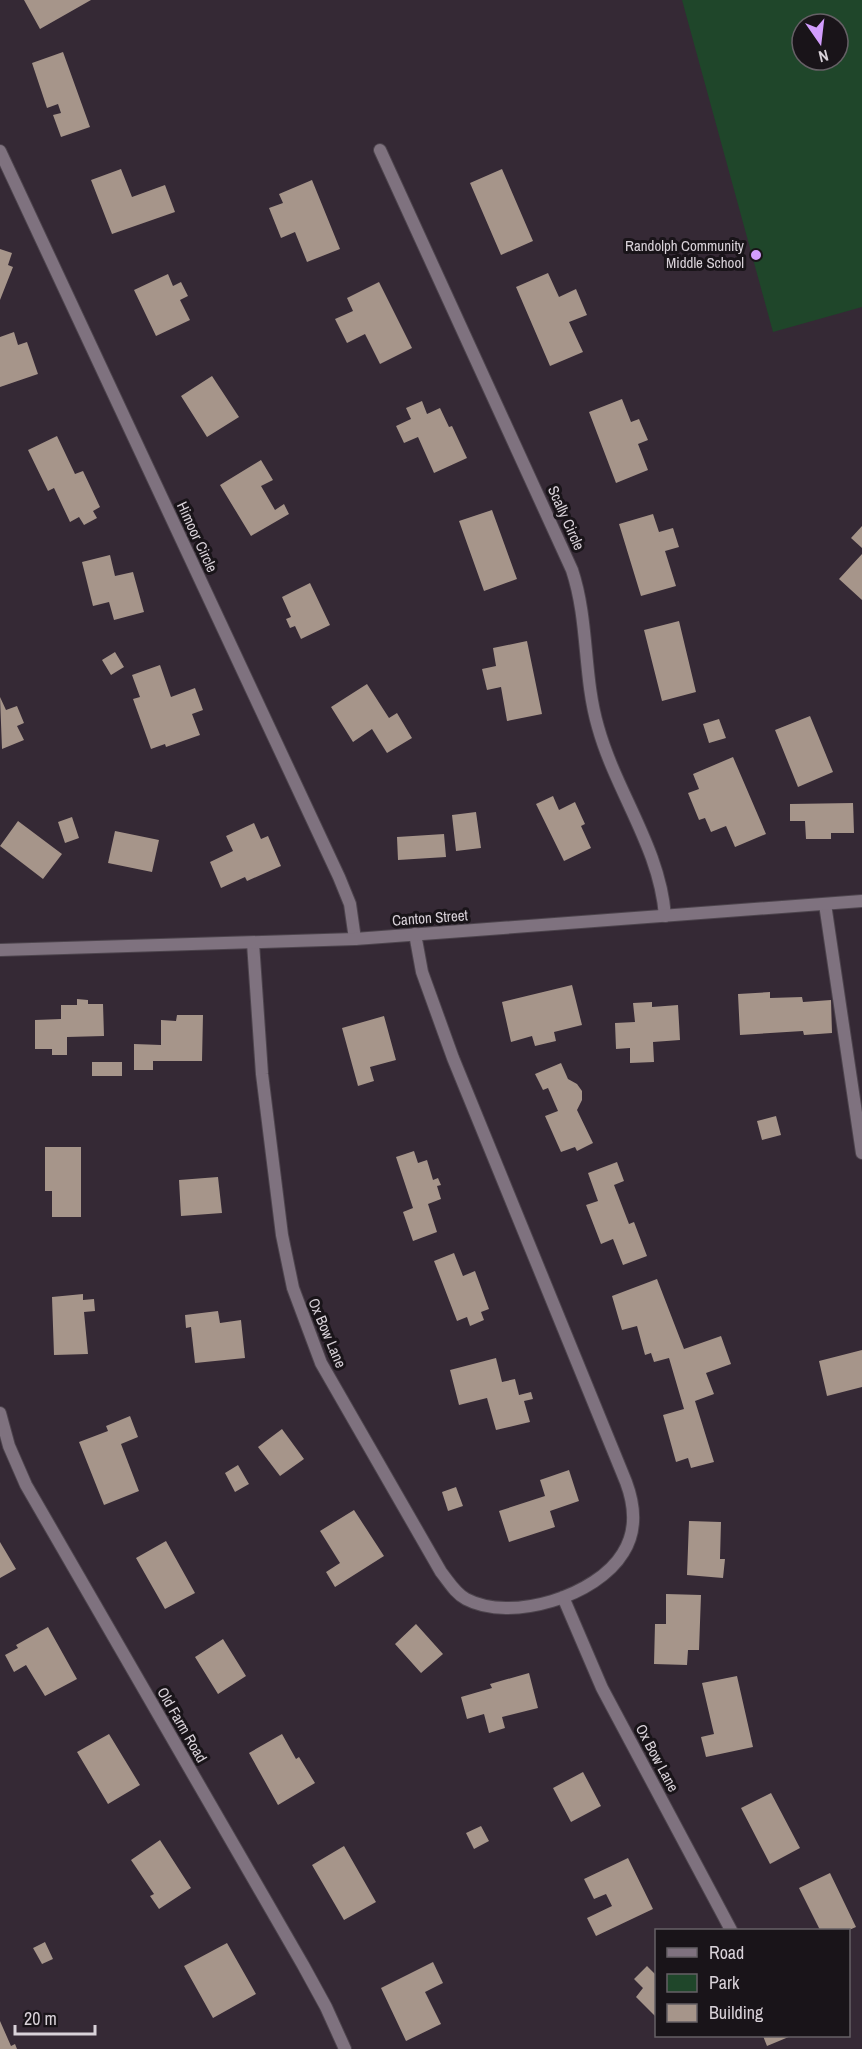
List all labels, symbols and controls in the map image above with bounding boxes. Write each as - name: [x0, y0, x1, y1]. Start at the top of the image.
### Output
- north arrow: [790, 12, 850, 72]
- text: N: [816, 45, 831, 68]
- place label: Randolph Community Middle School: [625, 235, 745, 273]
- marker: Randolph Community Middle School: [749, 248, 763, 262]
- street label: Scally Circle: [543, 482, 590, 553]
- street label: Himoor Circle: [172, 498, 223, 576]
- street label: Canton Street: [391, 904, 469, 931]
- street label: Ox Bow Lane: [303, 1295, 352, 1371]
- street label: Old Farm Road: [152, 1683, 212, 1766]
- street label: Ox Bow Lane: [631, 1720, 684, 1795]
- legend: [655, 1929, 850, 2037]
- text: Road: [709, 1940, 744, 1965]
- text: Park: [709, 1970, 740, 1995]
- scale bar: [15, 1998, 94, 2036]
- text: Building: [709, 2000, 764, 2025]
- text: 20 m: [24, 2006, 57, 2031]

